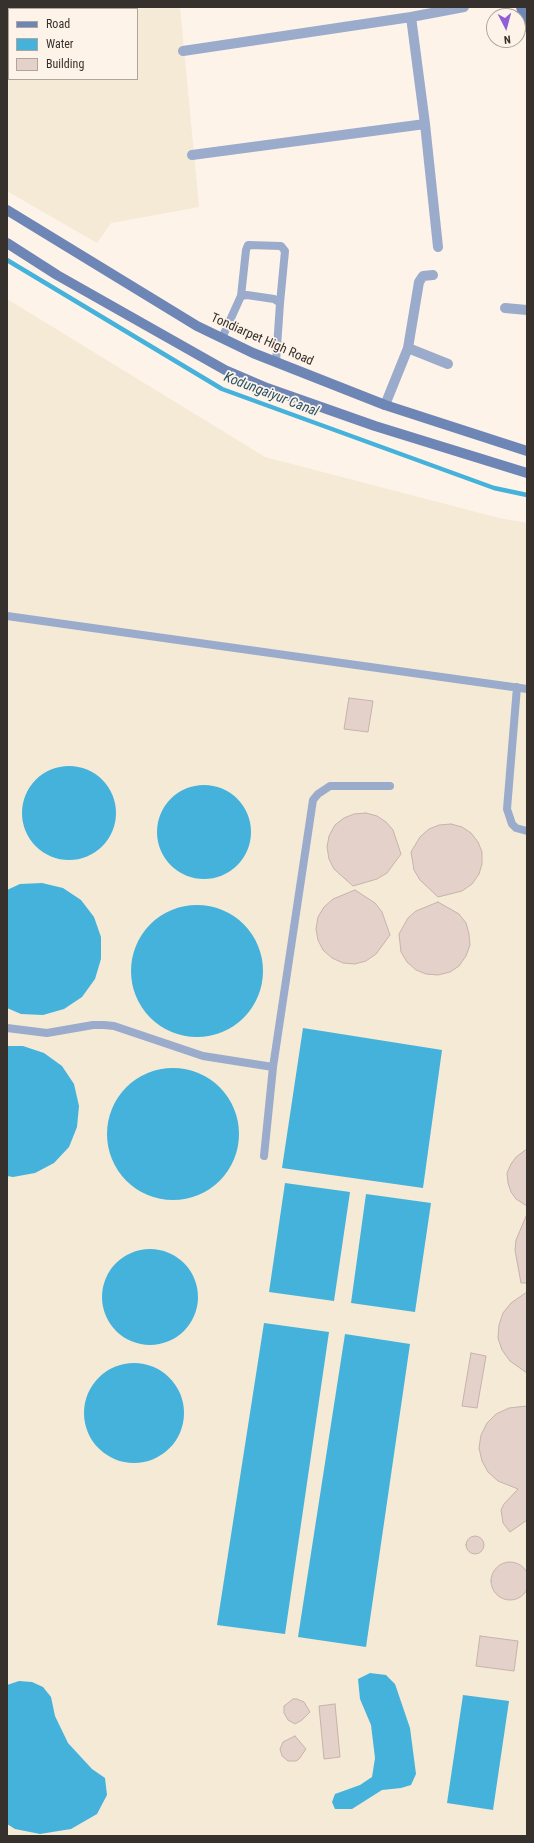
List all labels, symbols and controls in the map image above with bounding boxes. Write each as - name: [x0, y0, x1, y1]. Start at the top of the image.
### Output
- legend: [8, 8, 138, 80]
- north arrow: [486, 8, 526, 48]
- text: Road: [46, 17, 70, 31]
- text: N: [503, 33, 511, 46]
- text: Water: [46, 37, 74, 51]
- text: Building: [46, 57, 84, 71]
- street label: Tondiarpet High Road: [208, 310, 316, 370]
- water label: Kodungaiyur Canal: [221, 369, 321, 421]

